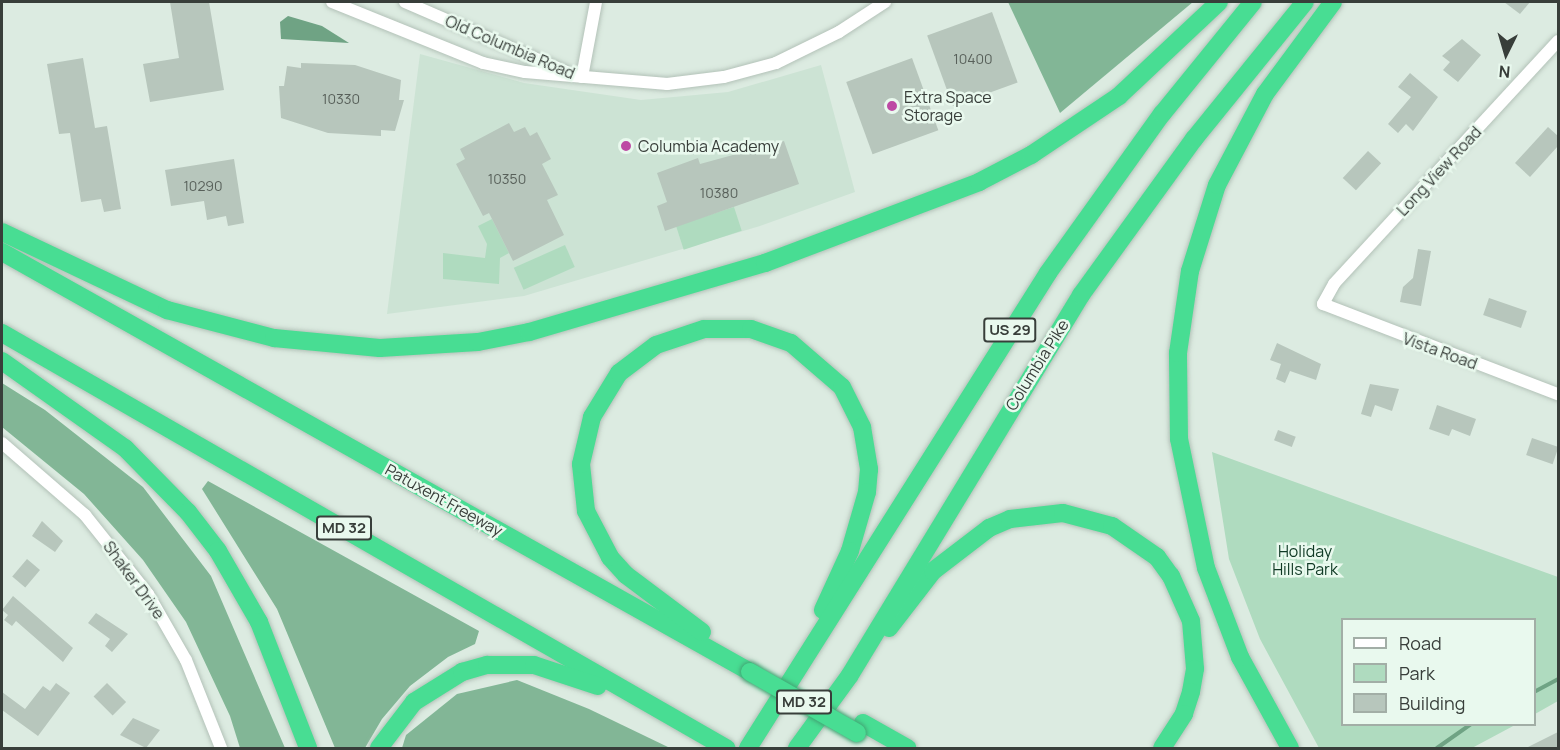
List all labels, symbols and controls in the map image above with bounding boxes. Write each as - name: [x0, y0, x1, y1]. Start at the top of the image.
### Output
- street label: Old Columbia Road: [442, 11, 578, 83]
- north arrow: [1476, 24, 1536, 84]
- house number: 10400: [953, 51, 993, 67]
- text: N: [1498, 60, 1511, 83]
- place label: Extra Space Storage: [904, 87, 992, 125]
- house number: 10330: [322, 91, 360, 107]
- marker: Extra Space Storage: [885, 99, 899, 113]
- street label: Long View Road: [1393, 122, 1485, 220]
- place label: Columbia Academy: [638, 136, 779, 156]
- marker: Columbia Academy: [619, 139, 633, 153]
- house number: 10350: [488, 171, 526, 187]
- house number: 10290: [183, 178, 223, 194]
- house number: 10380: [700, 185, 738, 201]
- street label: Columbia Pike: [1001, 316, 1073, 414]
- road number: US 29: [983, 318, 1037, 342]
- street label: Vista Road: [1400, 329, 1480, 373]
- street label: Patuxent Freeway: [382, 460, 506, 540]
- road number: MD 32: [316, 516, 372, 540]
- street label: Shaker Drive: [99, 537, 169, 623]
- park label: Holiday Hills Park: [1272, 541, 1338, 579]
- legend: [1341, 618, 1536, 726]
- text: Road: [1399, 631, 1442, 655]
- text: Park: [1399, 661, 1435, 685]
- road number: MD 32: [776, 690, 832, 714]
- text: Building: [1399, 691, 1465, 715]

